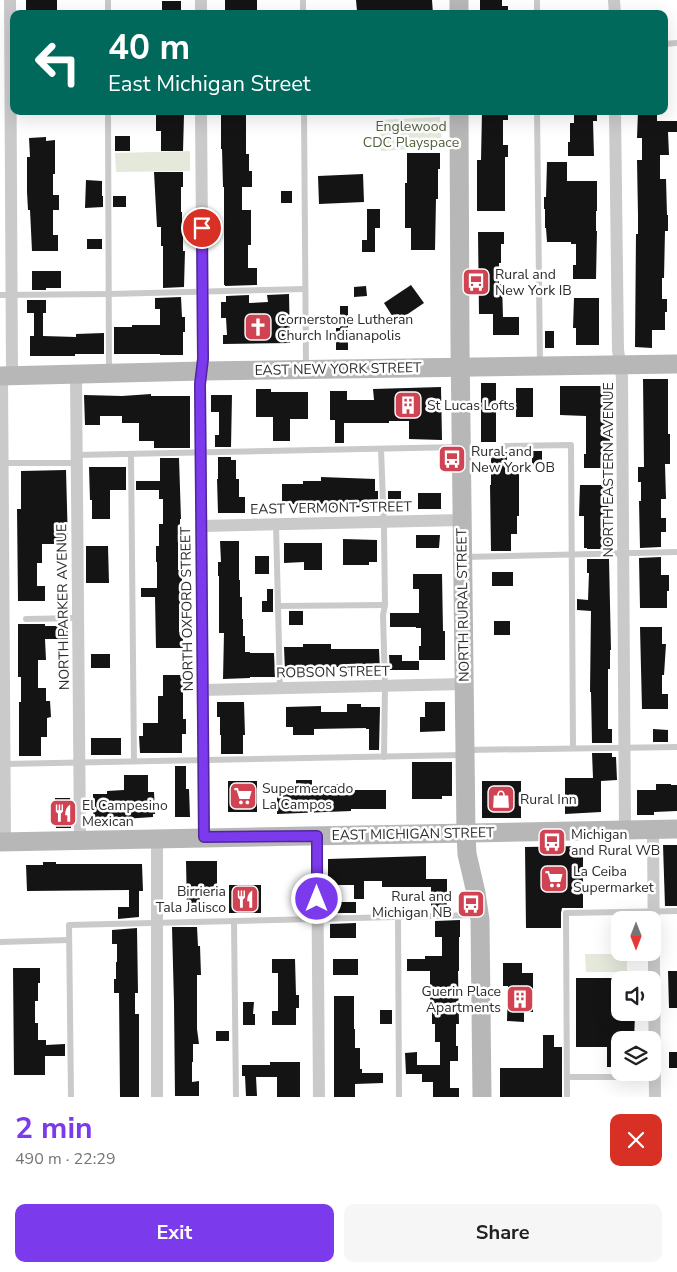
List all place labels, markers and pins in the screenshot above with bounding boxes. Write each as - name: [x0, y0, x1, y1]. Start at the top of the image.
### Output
- pin: [181, 207, 223, 249]
- place label: Rural and New York IB: [495, 265, 572, 300]
- bus stop icon: Rural and New York IB: [461, 267, 491, 297]
- place label: Cornerstone Lutheran Church Indianapolis: [277, 310, 413, 345]
- church icon: Cornerstone Lutheran Church Indianapolis: [243, 312, 273, 342]
- building icon: St Lucas Lofts: [393, 390, 423, 420]
- place label: St Lucas Lofts: [427, 396, 515, 415]
- place label: Rural and New York OB: [471, 442, 555, 477]
- bus stop icon: Rural and New York OB: [437, 444, 467, 474]
- place label: Supermercado La Campos: [262, 779, 353, 814]
- supermarket icon: Supermercado La Campos: [228, 781, 258, 811]
- shop icon: Rural Inn: [486, 784, 516, 814]
- place label: Rural Inn: [520, 790, 577, 809]
- place label: El Campesino Mexican: [82, 796, 168, 831]
- restaurant icon: El Campesino Mexican: [48, 798, 78, 828]
- place label: Michigan and Rural WB: [571, 825, 660, 860]
- bus stop icon: Michigan and Rural WB: [537, 827, 567, 857]
- place label: La Ceiba Supermarket: [573, 862, 654, 897]
- supermarket icon: La Ceiba Supermarket: [539, 864, 569, 894]
- place label: Birrieria Tala Jalisco: [156, 882, 226, 917]
- restaurant icon: Birrieria Tala Jalisco: [230, 884, 260, 914]
- place label: Rural and Michigan NB: [372, 887, 452, 922]
- bus stop icon: Rural and Michigan NB: [456, 889, 486, 919]
- place label: Guerin Place Apartments: [422, 982, 501, 1017]
- building icon: Guerin Place Apartments: [505, 984, 535, 1014]

